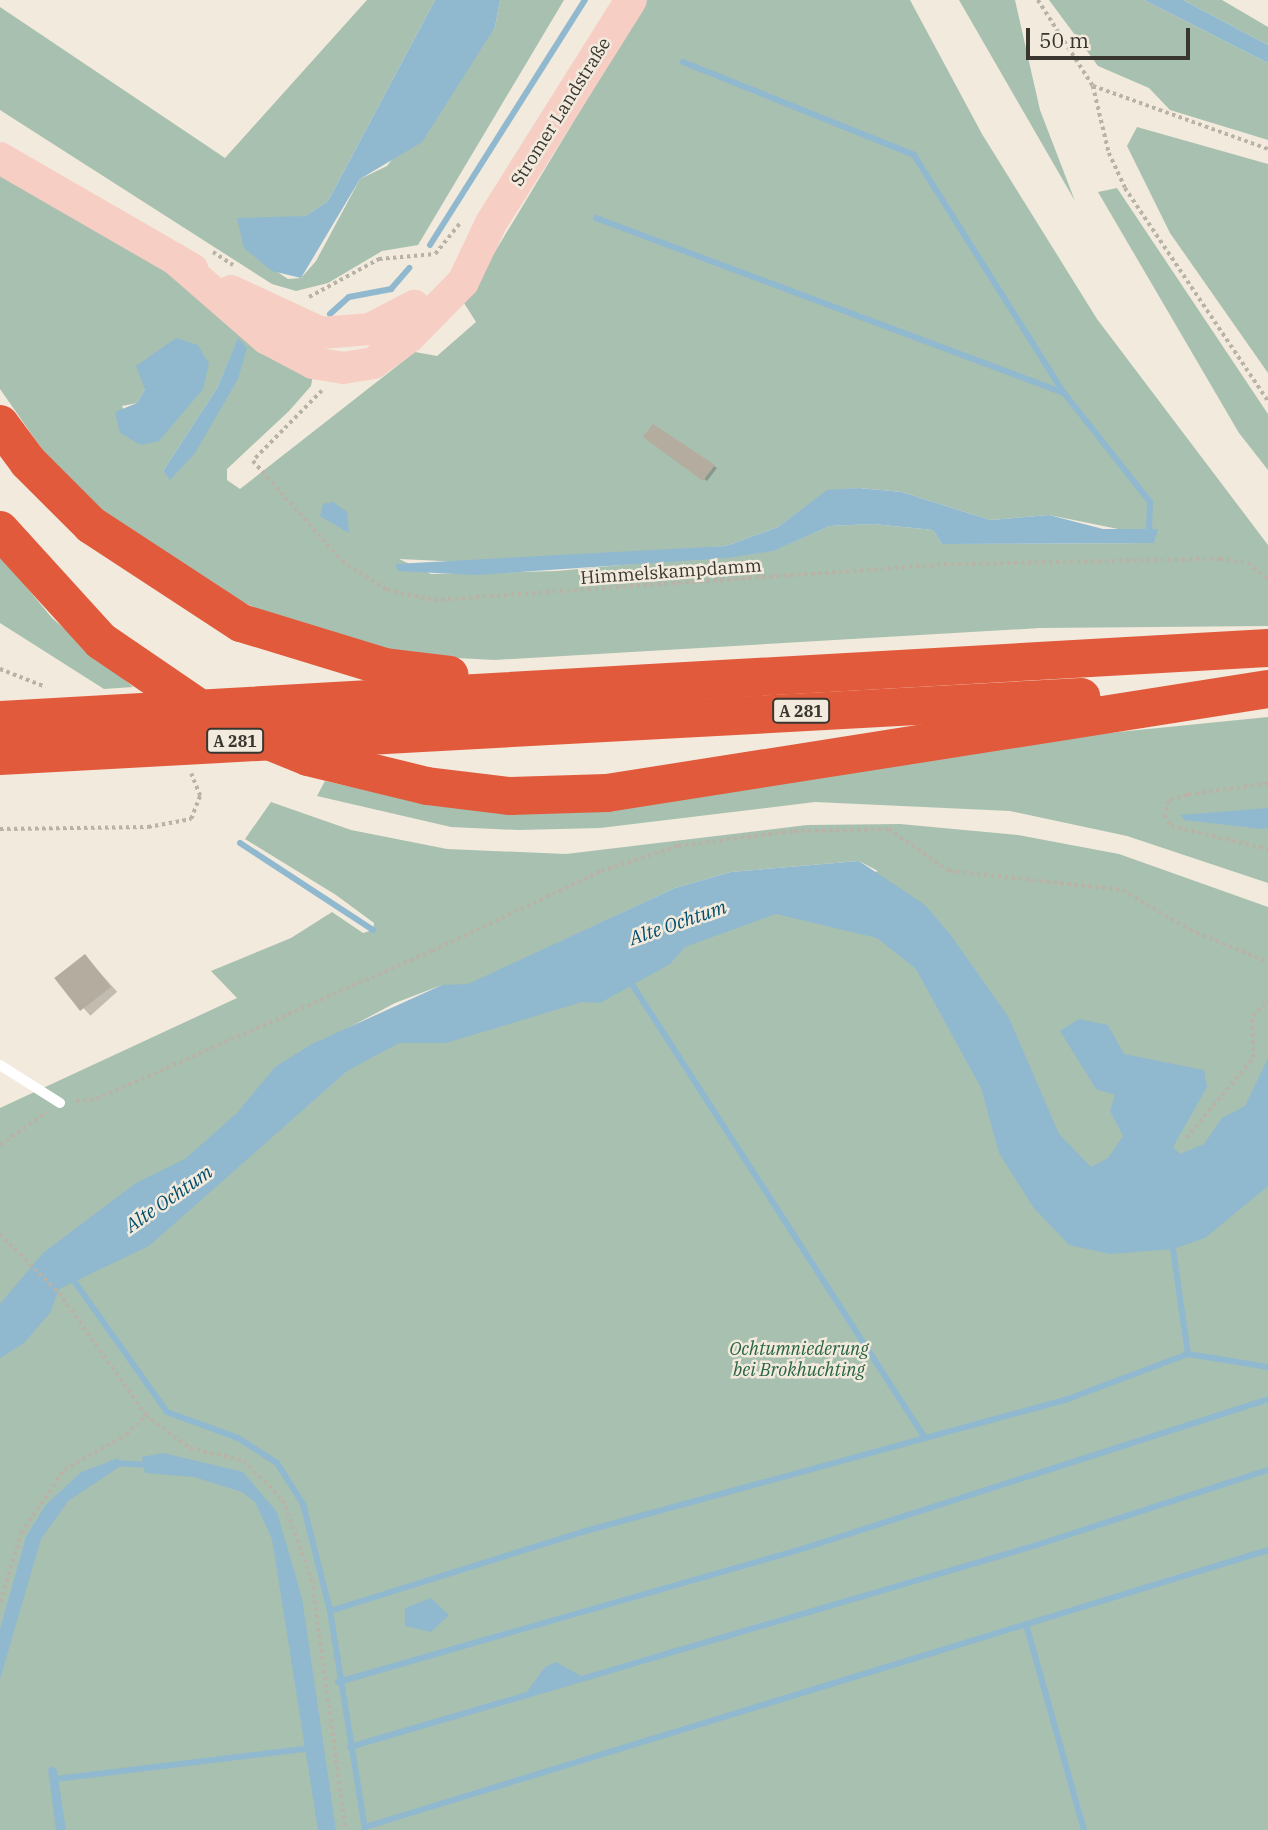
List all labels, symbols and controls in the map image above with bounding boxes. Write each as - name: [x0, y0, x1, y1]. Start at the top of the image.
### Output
- scale bar: [1030, 14, 1194, 58]
- text: 50 m: [1039, 26, 1089, 54]
- street label: Stromer Landstraße: [507, 34, 615, 190]
- street label: Himmelskampdamm: [580, 555, 762, 589]
- road number: A 281: [771, 698, 831, 724]
- road number: A 281: [205, 728, 265, 754]
- water label: Alte Ochtum: [626, 896, 730, 950]
- water label: Alte Ochtum: [121, 1161, 217, 1237]
- park label: Ochtumniederung bei Brokhuchting: [729, 1339, 869, 1382]

